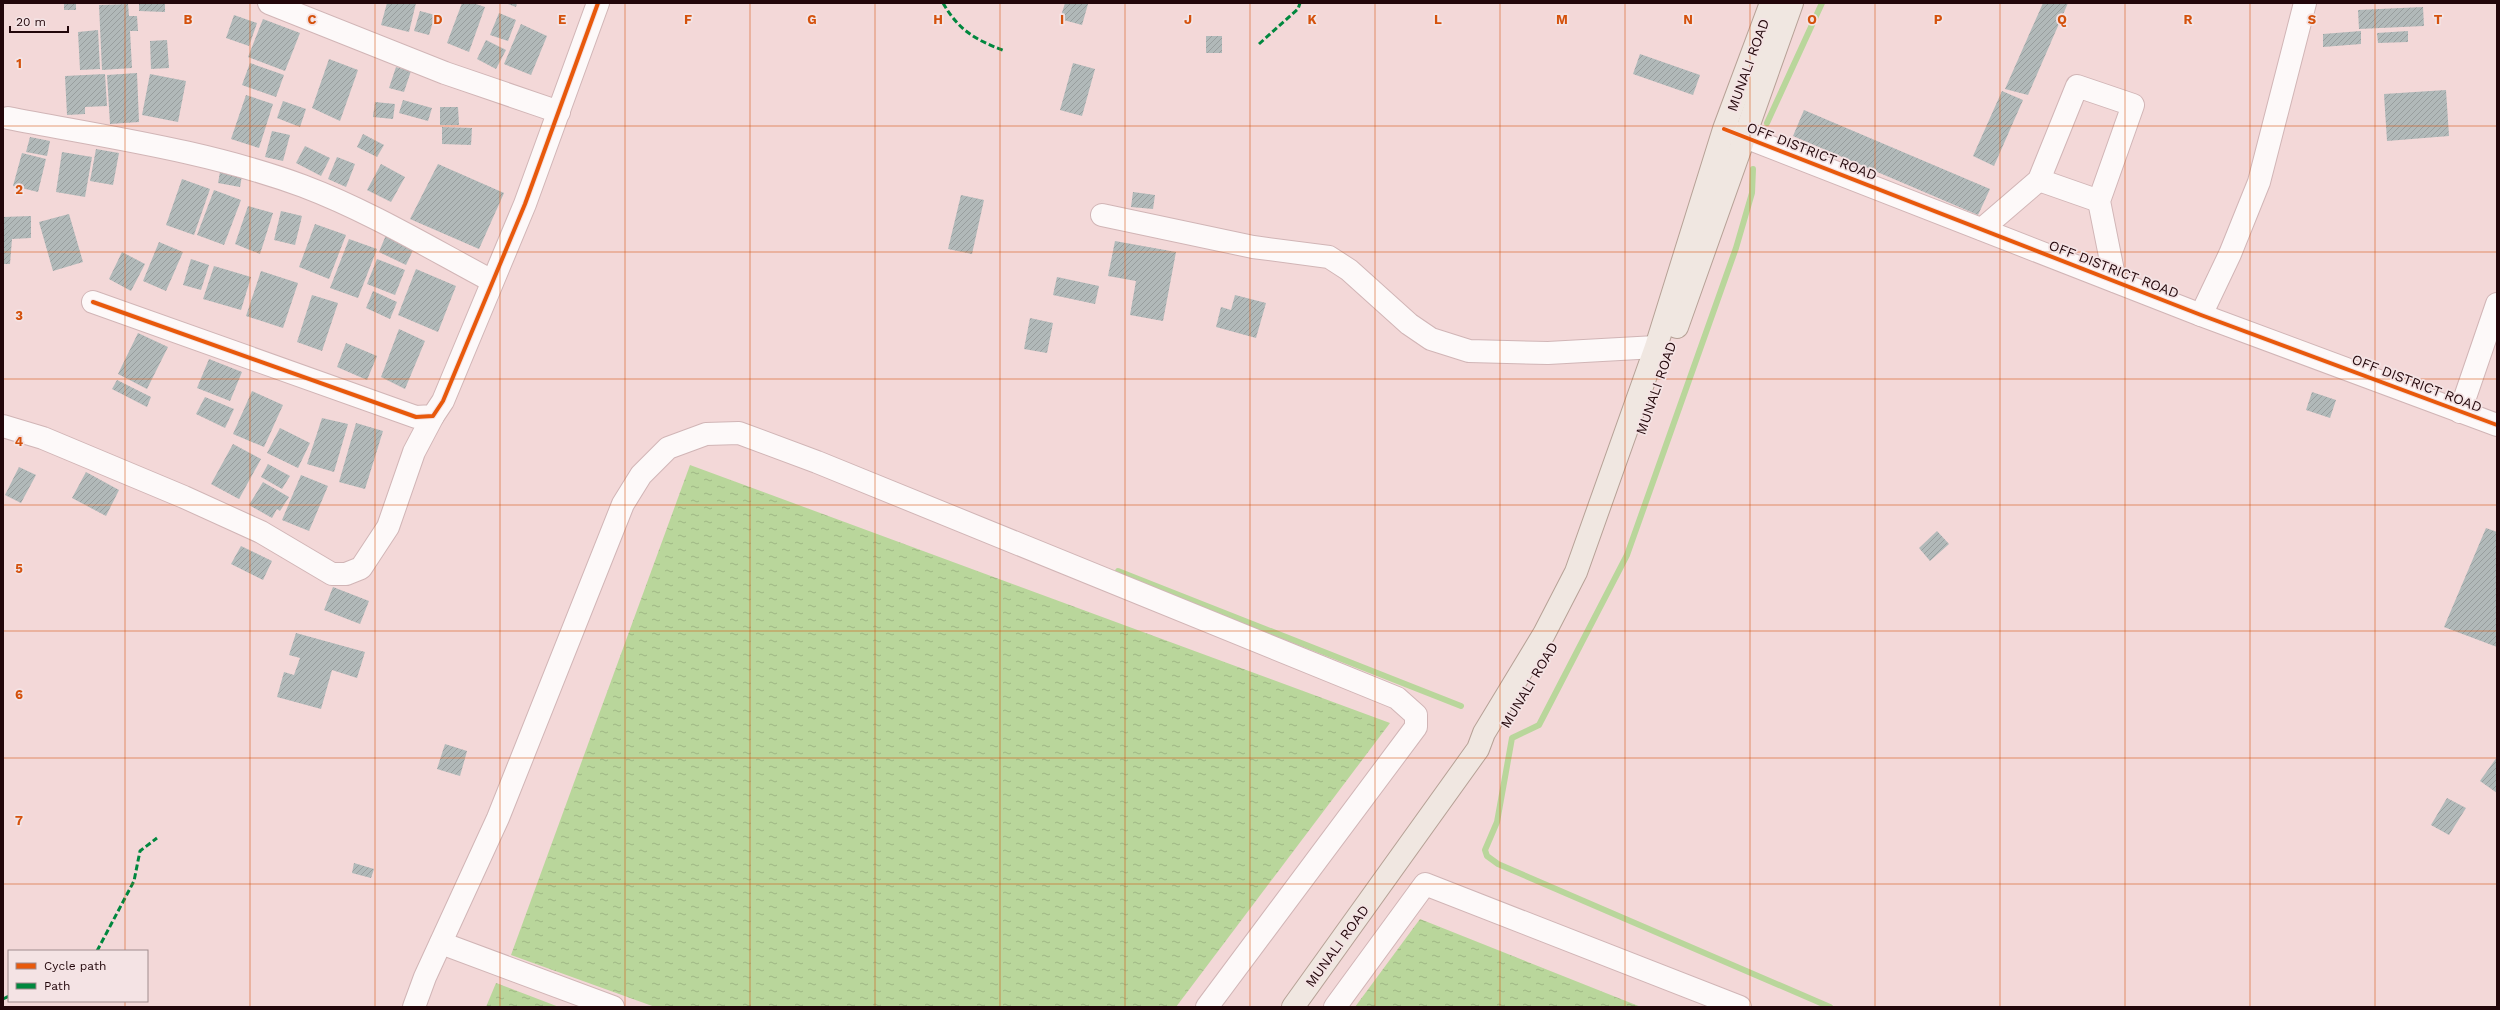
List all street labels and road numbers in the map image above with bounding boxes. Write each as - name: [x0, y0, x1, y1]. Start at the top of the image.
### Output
- street label: MUNALI ROAD: [1724, 16, 1772, 114]
- street label: OFF DISTRICT ROAD: [1745, 119, 1879, 183]
- street label: OFF DISTRICT ROAD: [2047, 237, 2181, 301]
- street label: MUNALI ROAD: [1633, 339, 1679, 437]
- street label: OFF DISTRICT ROAD: [2350, 351, 2484, 415]
- street label: MUNALI ROAD: [1497, 639, 1561, 731]
- street label: MUNALI ROAD: [1302, 902, 1372, 990]

